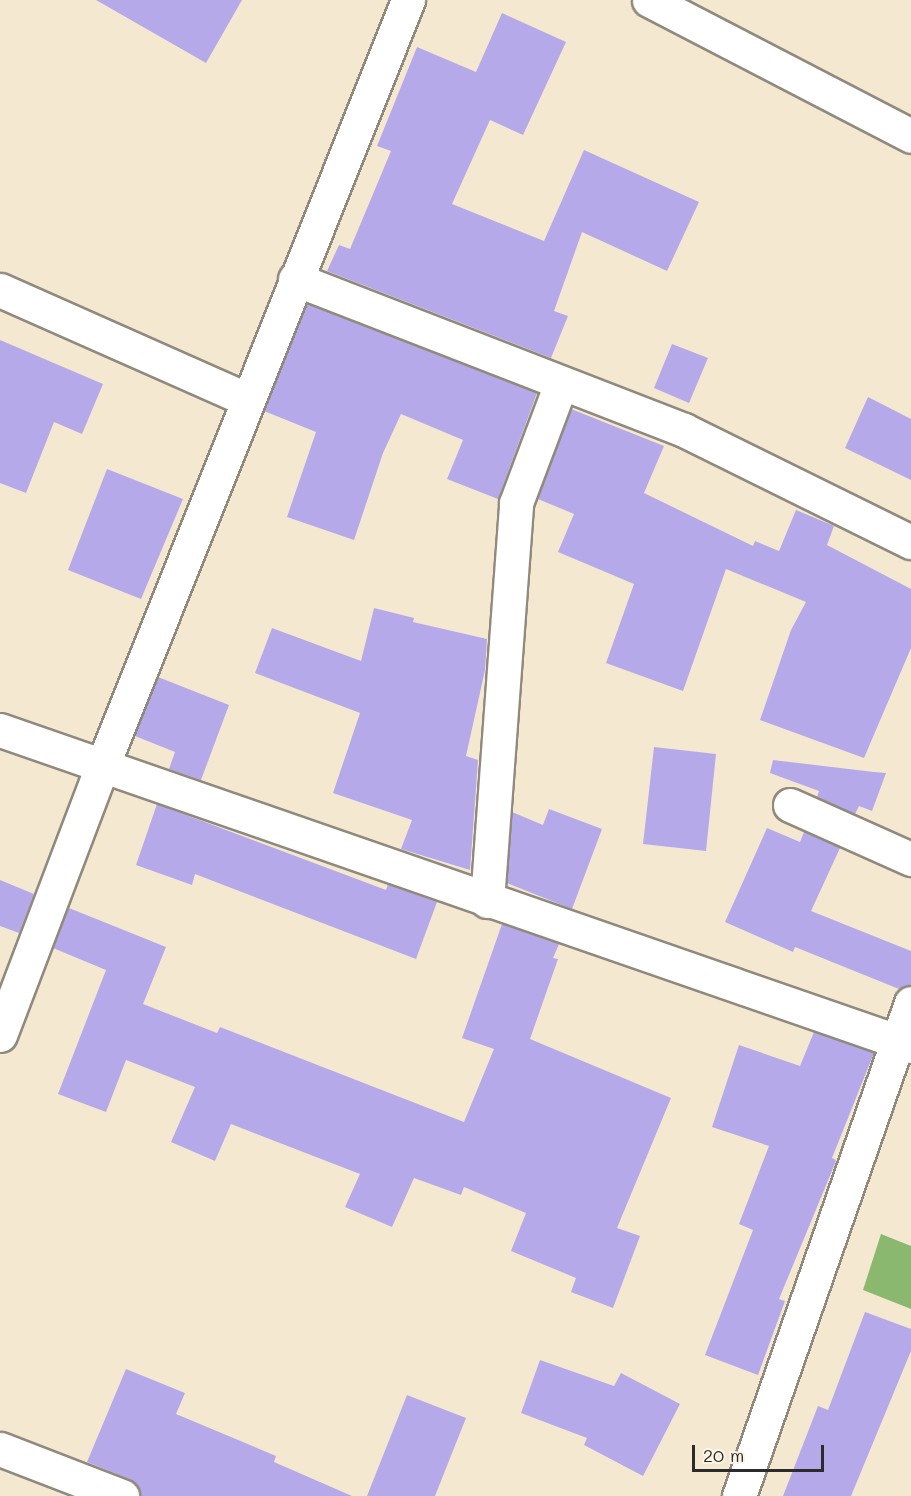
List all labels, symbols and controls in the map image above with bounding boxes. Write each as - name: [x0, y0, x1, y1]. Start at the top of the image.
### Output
- scale bar: [695, 1433, 827, 1471]
- text: 20 m: [703, 1443, 744, 1467]

